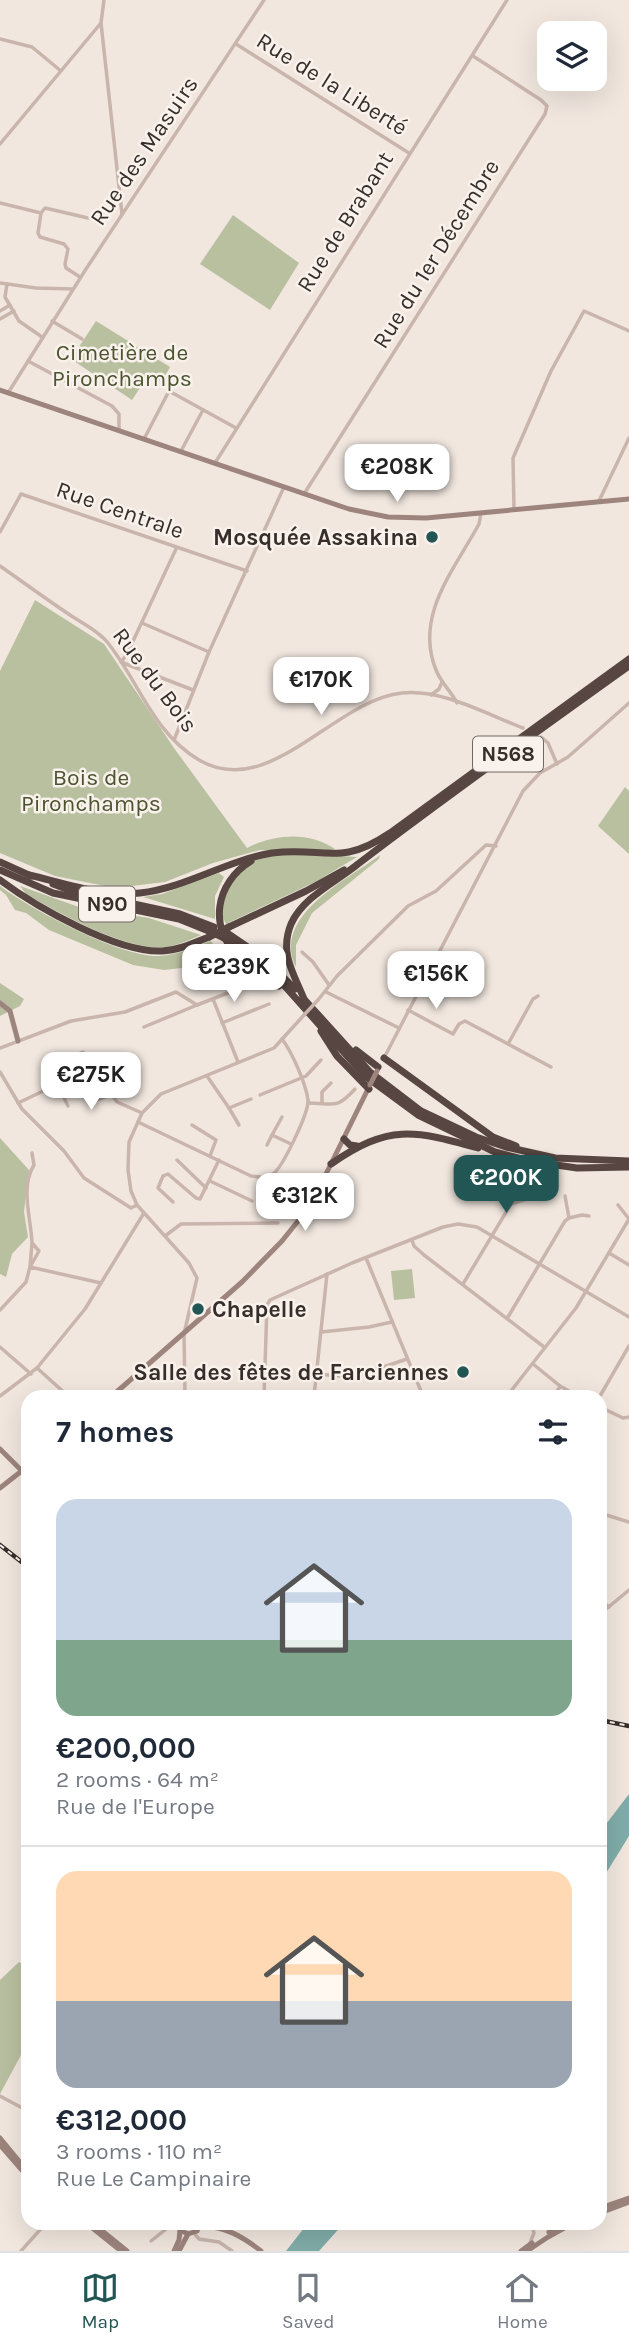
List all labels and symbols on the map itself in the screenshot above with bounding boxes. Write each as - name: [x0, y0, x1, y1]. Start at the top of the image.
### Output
- street label: Rue de la Liberté: [252, 27, 412, 141]
- street label: Rue des Masuirs: [84, 71, 204, 231]
- street label: Rue de Brabant: [291, 147, 399, 297]
- street label: Rue du 1er Décembre: [367, 155, 505, 353]
- park label: Cimetière de Pironchamps: [52, 339, 192, 392]
- pin: €208K: [348, 444, 446, 504]
- street label: Rue Centrale: [53, 476, 187, 544]
- place label: Mosquée Assakina: [213, 524, 418, 551]
- marker: Mosquée Assakina: [424, 529, 440, 545]
- street label: Rue du Bois: [107, 622, 203, 738]
- pin: €170K: [272, 658, 370, 717]
- road number: N568: [473, 736, 543, 772]
- park label: Bois de Pironchamps: [21, 764, 161, 817]
- road number: N90: [79, 886, 135, 922]
- pin: €239K: [185, 944, 283, 1004]
- pin: €156K: [387, 951, 485, 1011]
- pin: €275K: [42, 1052, 140, 1112]
- pin: €200K: [457, 1156, 555, 1215]
- pin: €312K: [256, 1174, 354, 1233]
- place label: Chapelle: [212, 1296, 307, 1323]
- marker: Chapelle: [190, 1301, 206, 1317]
- place label: Salle des fêtes de Farciennes: [133, 1359, 449, 1386]
- marker: Salle des fêtes de Farciennes: [455, 1364, 471, 1380]

